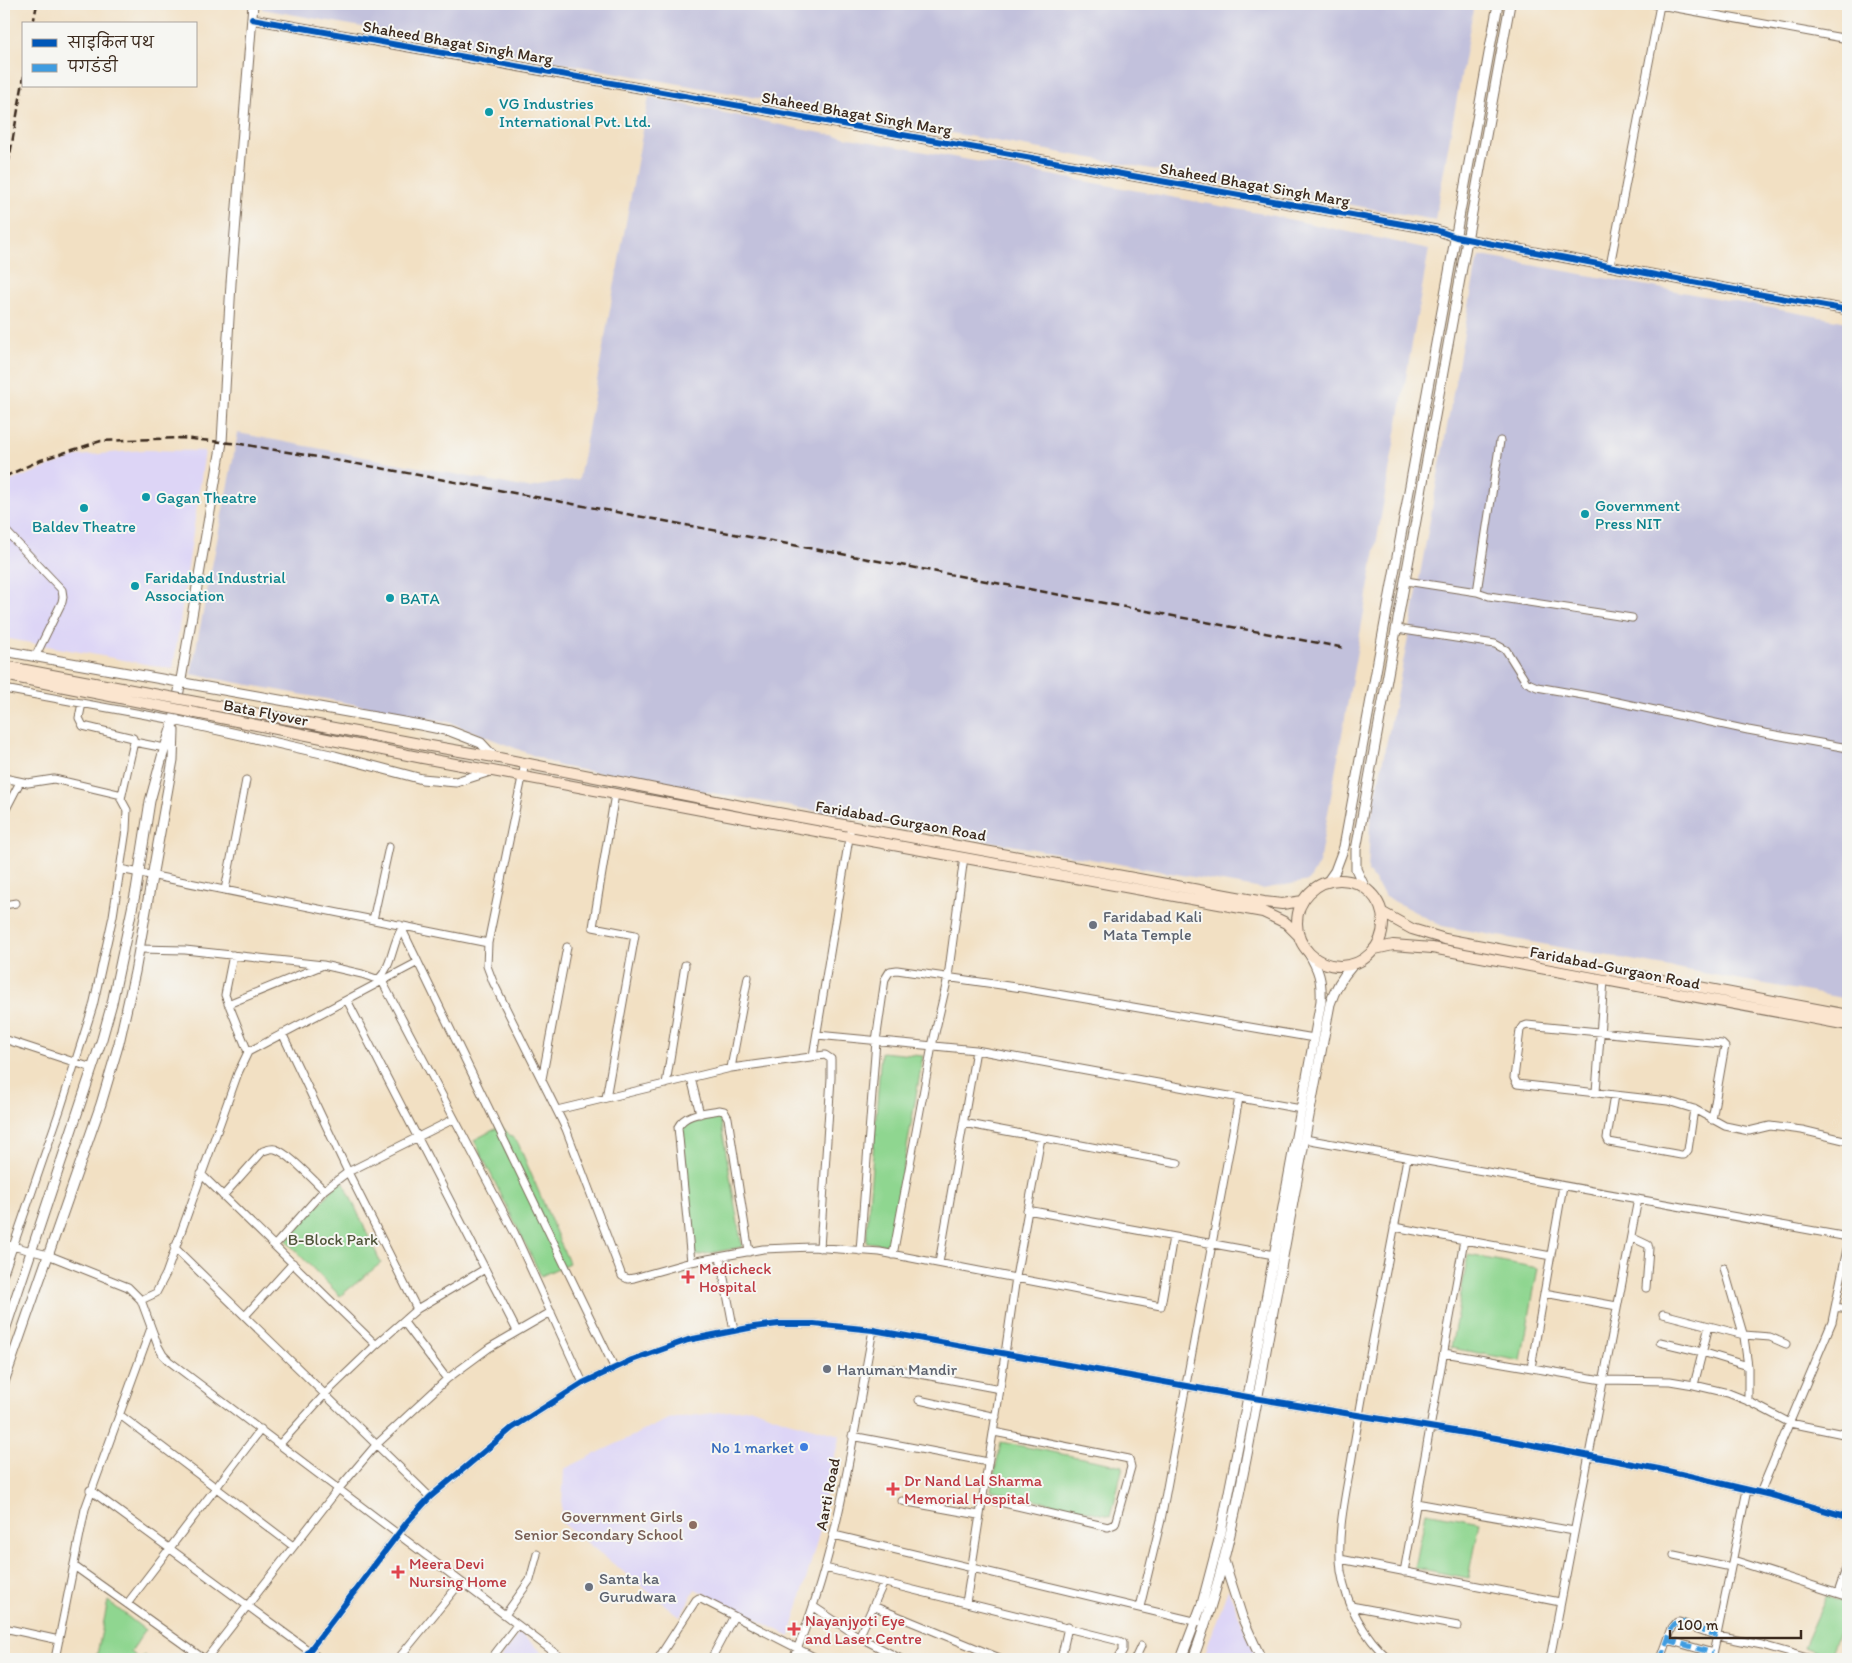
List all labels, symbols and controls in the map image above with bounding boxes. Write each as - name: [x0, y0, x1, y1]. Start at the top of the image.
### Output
- street label: Shaheed Bhagat Singh Marg: [361, 16, 555, 69]
- legend: [22, 22, 198, 88]
- text: साइकिल पथ: [67, 31, 155, 52]
- text: पगडंडी: [67, 55, 118, 76]
- street label: Shaheed Bhagat Singh Marg: [760, 87, 954, 140]
- place label: VG Industries International Pvt. Ltd.: [499, 94, 651, 131]
- marker: VG Industries International Pvt. Ltd.: [483, 106, 495, 118]
- street label: Shaheed Bhagat Singh Marg: [1158, 158, 1352, 211]
- place label: Gagan Theatre: [156, 488, 257, 507]
- marker: Gagan Theatre: [140, 491, 152, 503]
- place label: Government Press NIT: [1595, 496, 1680, 533]
- marker: Baldev Theatre: [78, 502, 90, 514]
- marker: Government Press NIT: [1579, 508, 1591, 520]
- place label: Baldev Theatre: [32, 517, 136, 536]
- place label: Faridabad Industrial Association: [145, 568, 286, 605]
- marker: Faridabad Industrial Association: [129, 580, 141, 592]
- place label: BATA: [400, 589, 440, 608]
- marker: BATA: [384, 592, 396, 604]
- street label: Bata Flyover: [222, 695, 310, 730]
- street label: Faridabad-Gurgaon Road: [814, 796, 988, 845]
- place label: Faridabad Kali Mata Temple: [1103, 907, 1202, 944]
- marker: Faridabad Kali Mata Temple: [1087, 919, 1099, 931]
- street label: Faridabad-Gurgaon Road: [1528, 942, 1702, 993]
- park label: B-Block Park: [288, 1230, 378, 1249]
- place label: Medicheck Hospital: [699, 1259, 771, 1296]
- marker: Medicheck Hospital: [681, 1270, 695, 1284]
- place label: Hanuman Mandir: [837, 1360, 958, 1379]
- marker: Hanuman Mandir: [821, 1363, 833, 1375]
- place label: No 1 market: [711, 1438, 794, 1457]
- marker: No 1 market: [798, 1441, 810, 1453]
- street label: Aarti Road: [811, 1456, 844, 1532]
- place label: Dr Nand Lal Sharma Memorial Hospital: [904, 1471, 1043, 1508]
- marker: Dr Nand Lal Sharma Memorial Hospital: [886, 1482, 900, 1496]
- place label: Government Girls Senior Secondary School: [514, 1507, 683, 1544]
- marker: Government Girls Senior Secondary School: [687, 1519, 699, 1531]
- place label: Meera Devi Nursing Home: [409, 1554, 507, 1591]
- marker: Meera Devi Nursing Home: [391, 1565, 405, 1579]
- place label: Santa ka Gurudwara: [599, 1569, 677, 1606]
- marker: Santa ka Gurudwara: [583, 1581, 595, 1593]
- scale bar: [1670, 1608, 1801, 1640]
- place label: Nayanjyoti Eye and Laser Centre: [805, 1611, 922, 1648]
- text: 100 m: [1677, 1616, 1719, 1634]
- marker: Nayanjyoti Eye and Laser Centre: [787, 1622, 801, 1636]

